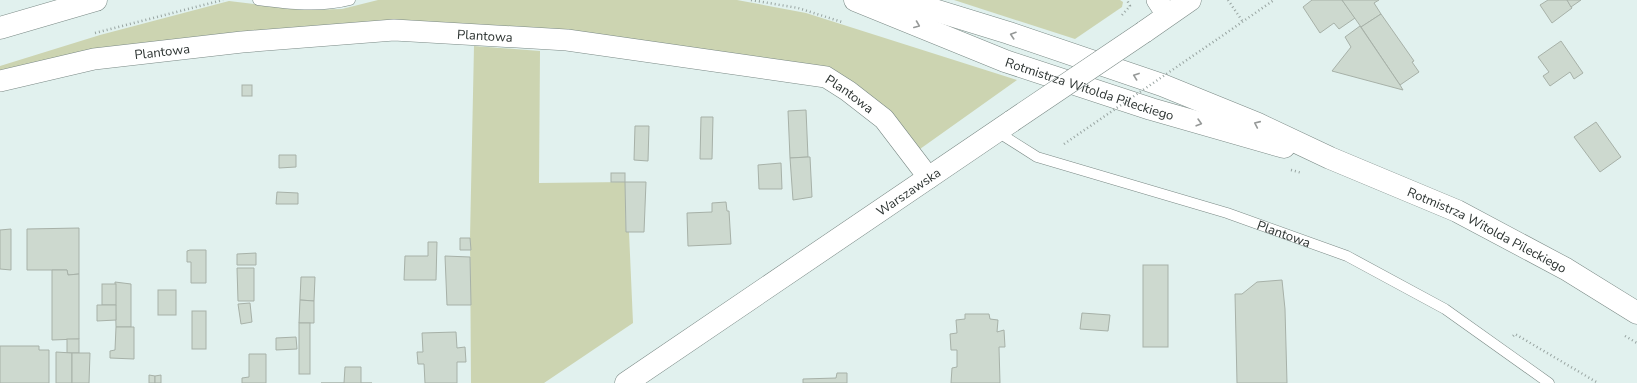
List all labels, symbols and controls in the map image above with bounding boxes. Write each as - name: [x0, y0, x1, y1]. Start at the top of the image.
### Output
- one-way arrow: [914, 21, 921, 29]
- street label: Plantowa: [456, 26, 513, 47]
- one-way arrow: [1010, 31, 1017, 39]
- street label: Plantowa: [133, 40, 191, 64]
- street label: Rotmistrza Witolda Pileckiego: [1003, 54, 1176, 125]
- street label: Plantowa: [822, 71, 877, 118]
- one-way arrow: [1133, 73, 1140, 81]
- one-way arrow: [1195, 118, 1202, 127]
- one-way arrow: [1254, 120, 1261, 128]
- street label: Warszawska: [873, 164, 945, 221]
- street label: Rotmistrza Witolda Pileckiego: [1404, 183, 1570, 278]
- street label: Plantowa: [1254, 216, 1313, 252]

